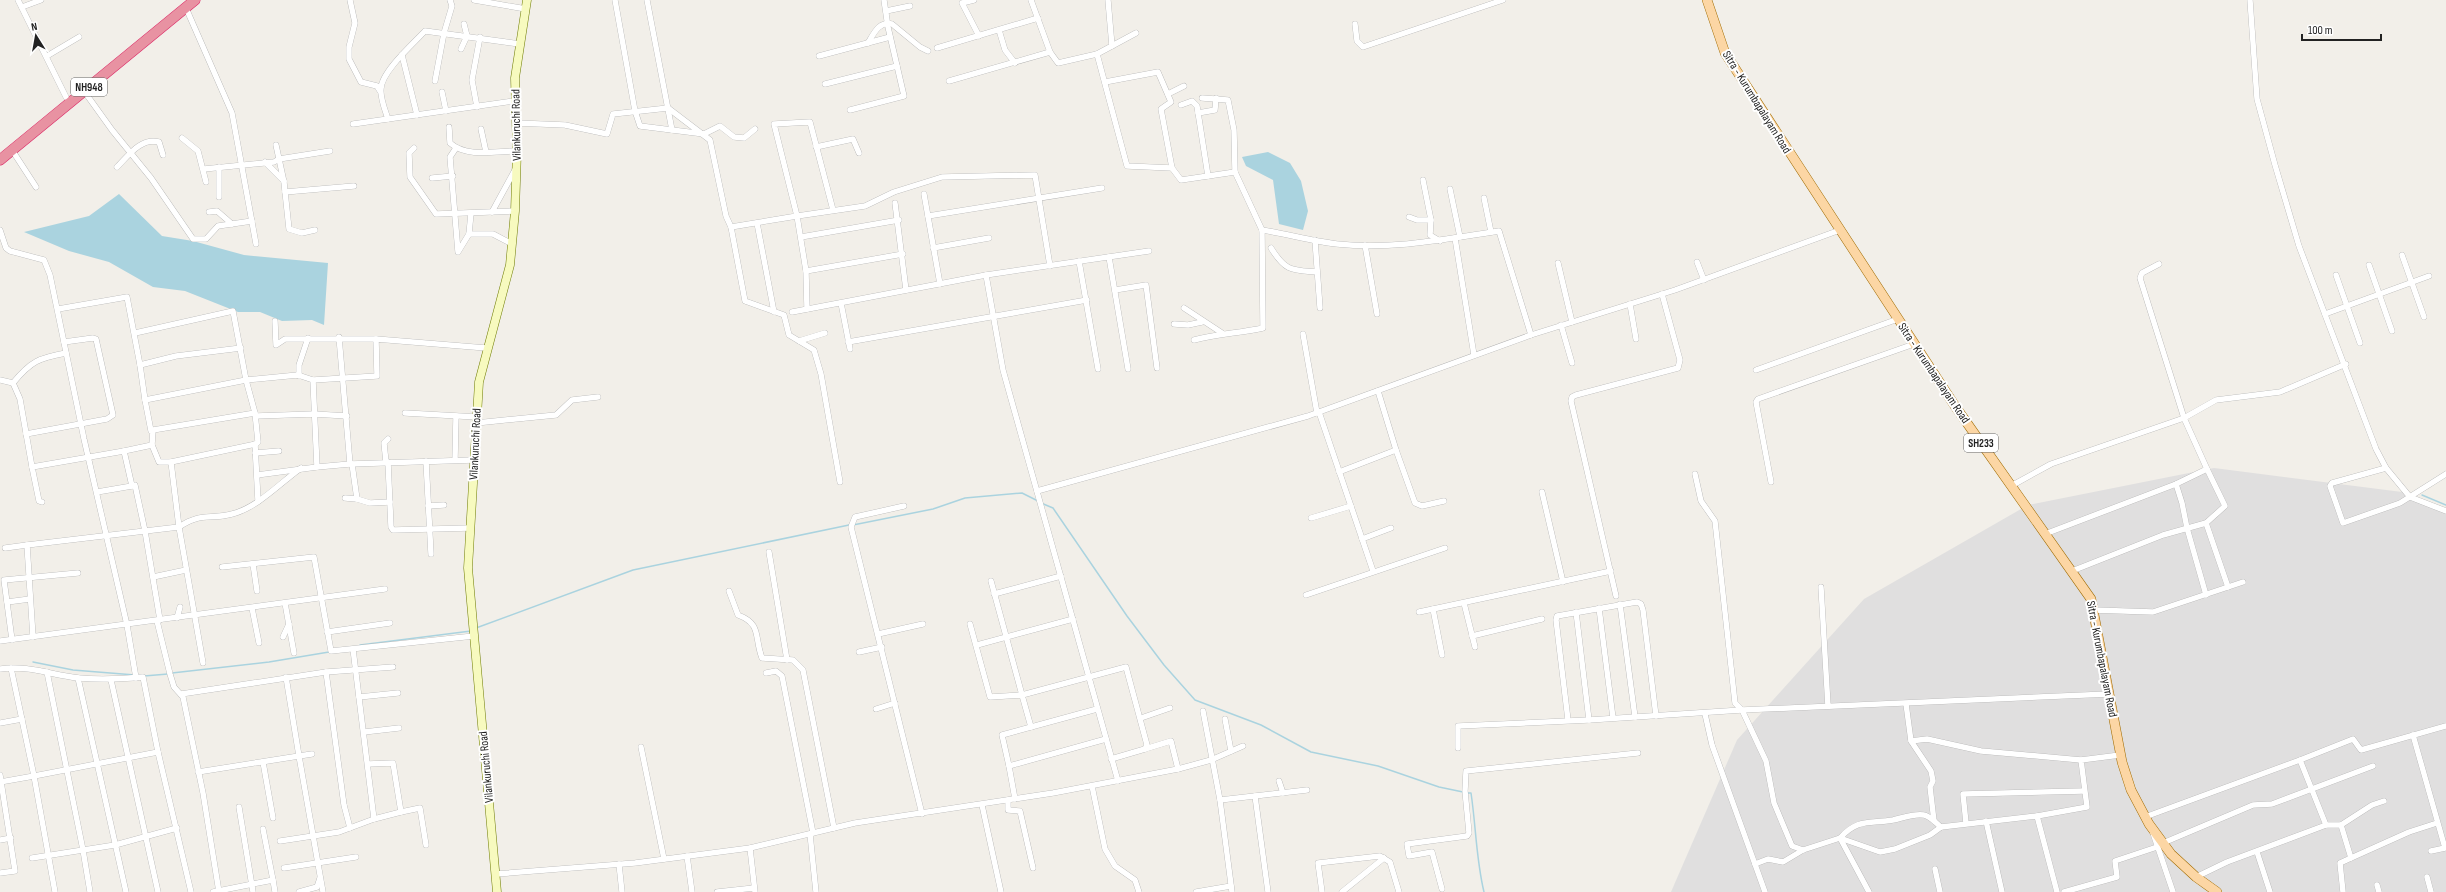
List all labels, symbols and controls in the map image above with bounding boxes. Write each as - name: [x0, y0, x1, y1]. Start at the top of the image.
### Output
- north arrow: [16, 16, 56, 56]
- scale bar: [2302, 16, 2381, 42]
- text: N: [30, 20, 38, 34]
- text: 100 m: [2308, 23, 2333, 38]
- street label: Sitra - Kurumbapalayam Road: [1719, 48, 1794, 156]
- road number: NH948: [71, 78, 107, 96]
- street label: Vilankuruchi Road: [508, 89, 525, 161]
- street label: Sitra - Kurumbapalayam Road: [1894, 320, 1973, 426]
- street label: Vilankuruchi Road: [466, 408, 485, 480]
- road number: SH233: [1964, 434, 1998, 452]
- street label: Sitra - Kurumbapalayam Road: [2083, 600, 2120, 719]
- street label: Vilankuruchi Road: [476, 731, 497, 803]

